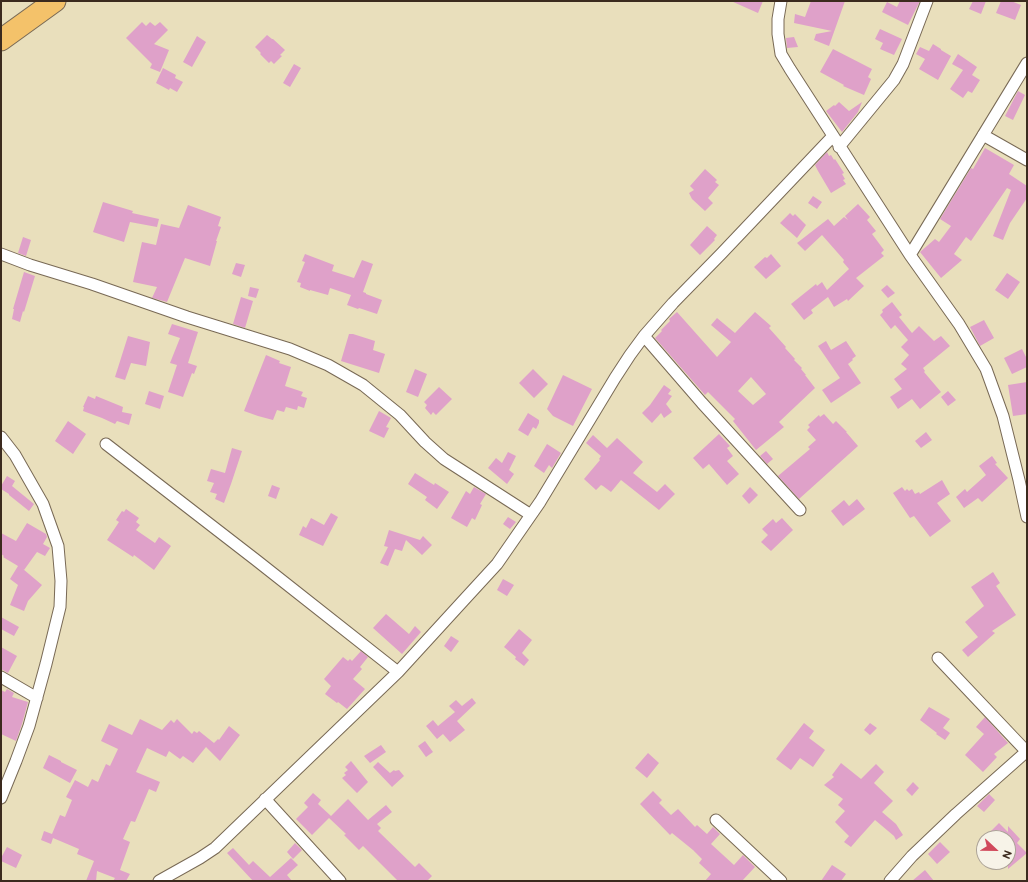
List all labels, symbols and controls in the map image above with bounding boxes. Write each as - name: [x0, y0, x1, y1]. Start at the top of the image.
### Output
- north arrow: [976, 830, 1016, 870]
- text: N: [999, 848, 1014, 861]

